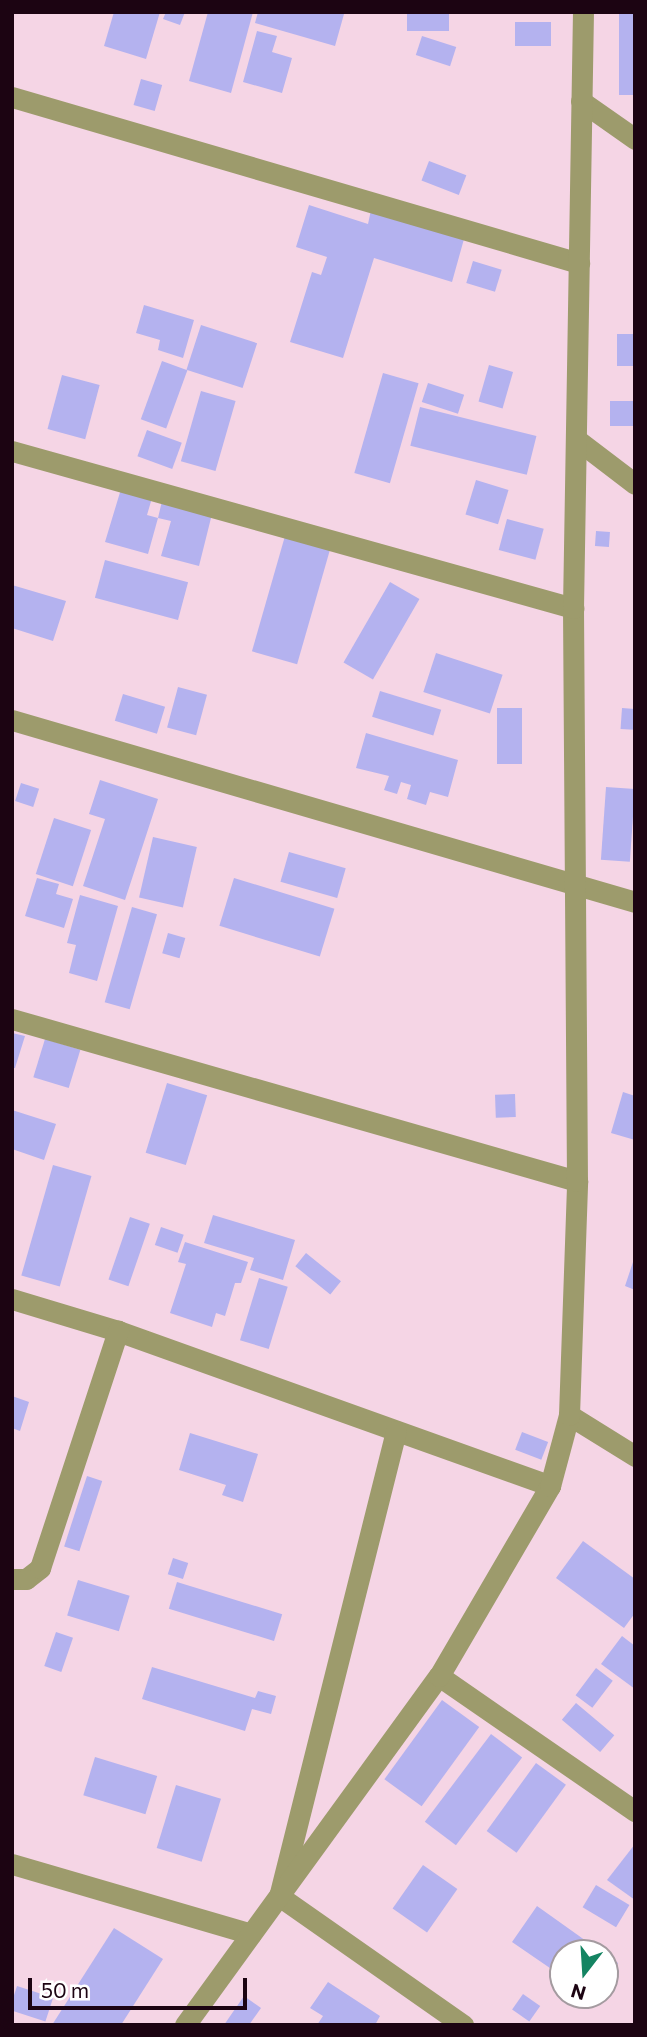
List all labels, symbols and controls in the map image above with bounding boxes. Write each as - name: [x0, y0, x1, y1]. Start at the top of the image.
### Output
- north arrow: [549, 1939, 619, 2009]
- scale bar: [32, 1964, 250, 2008]
- text: 50 m: [41, 1977, 89, 2002]
- text: N: [568, 1980, 588, 2006]

